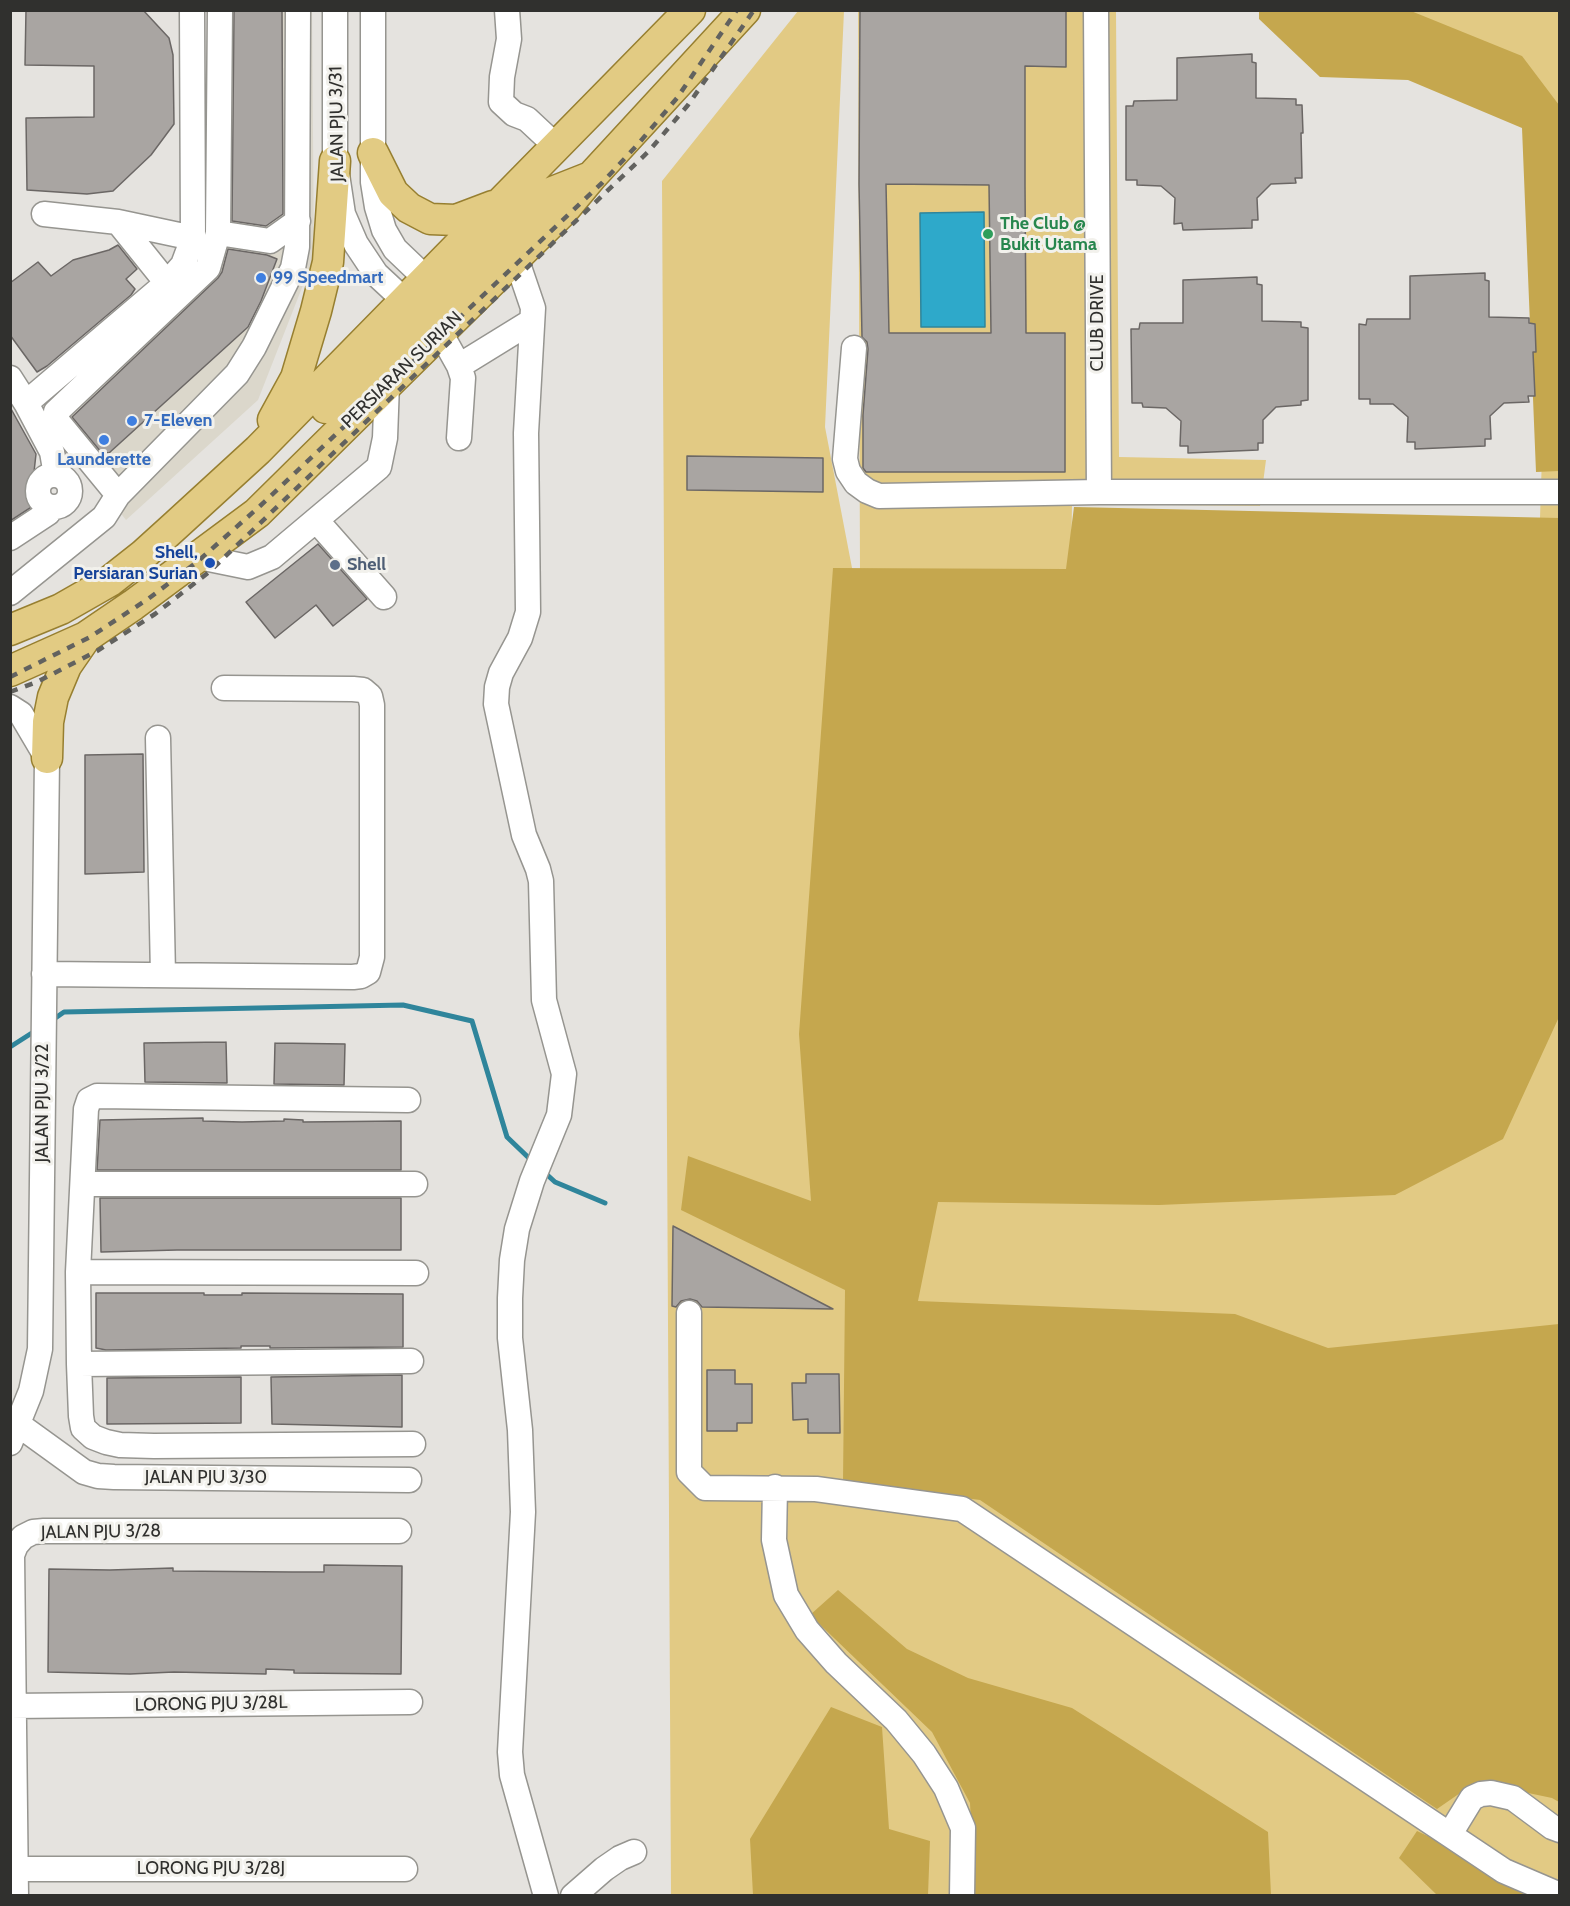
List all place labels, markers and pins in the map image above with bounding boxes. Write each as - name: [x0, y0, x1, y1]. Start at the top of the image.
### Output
- place label: The Club @ Bukit Utama: [1000, 213, 1097, 256]
- marker: The Club @ Bukit Utama: [981, 227, 995, 241]
- place label: 99 Speedmart: [273, 267, 383, 289]
- marker: 99 Speedmart: [254, 271, 268, 285]
- place label: 7-Eleven: [144, 410, 212, 432]
- marker: 7-Eleven: [125, 414, 139, 428]
- marker: Launderette: [97, 433, 111, 447]
- place label: Launderette: [57, 449, 151, 471]
- place label: Shell, Persiaran Surian: [73, 542, 198, 584]
- place label: Shell: [347, 554, 386, 576]
- marker: Shell, Persiaran Surian: [203, 556, 217, 570]
- marker: Shell: [328, 558, 342, 572]

